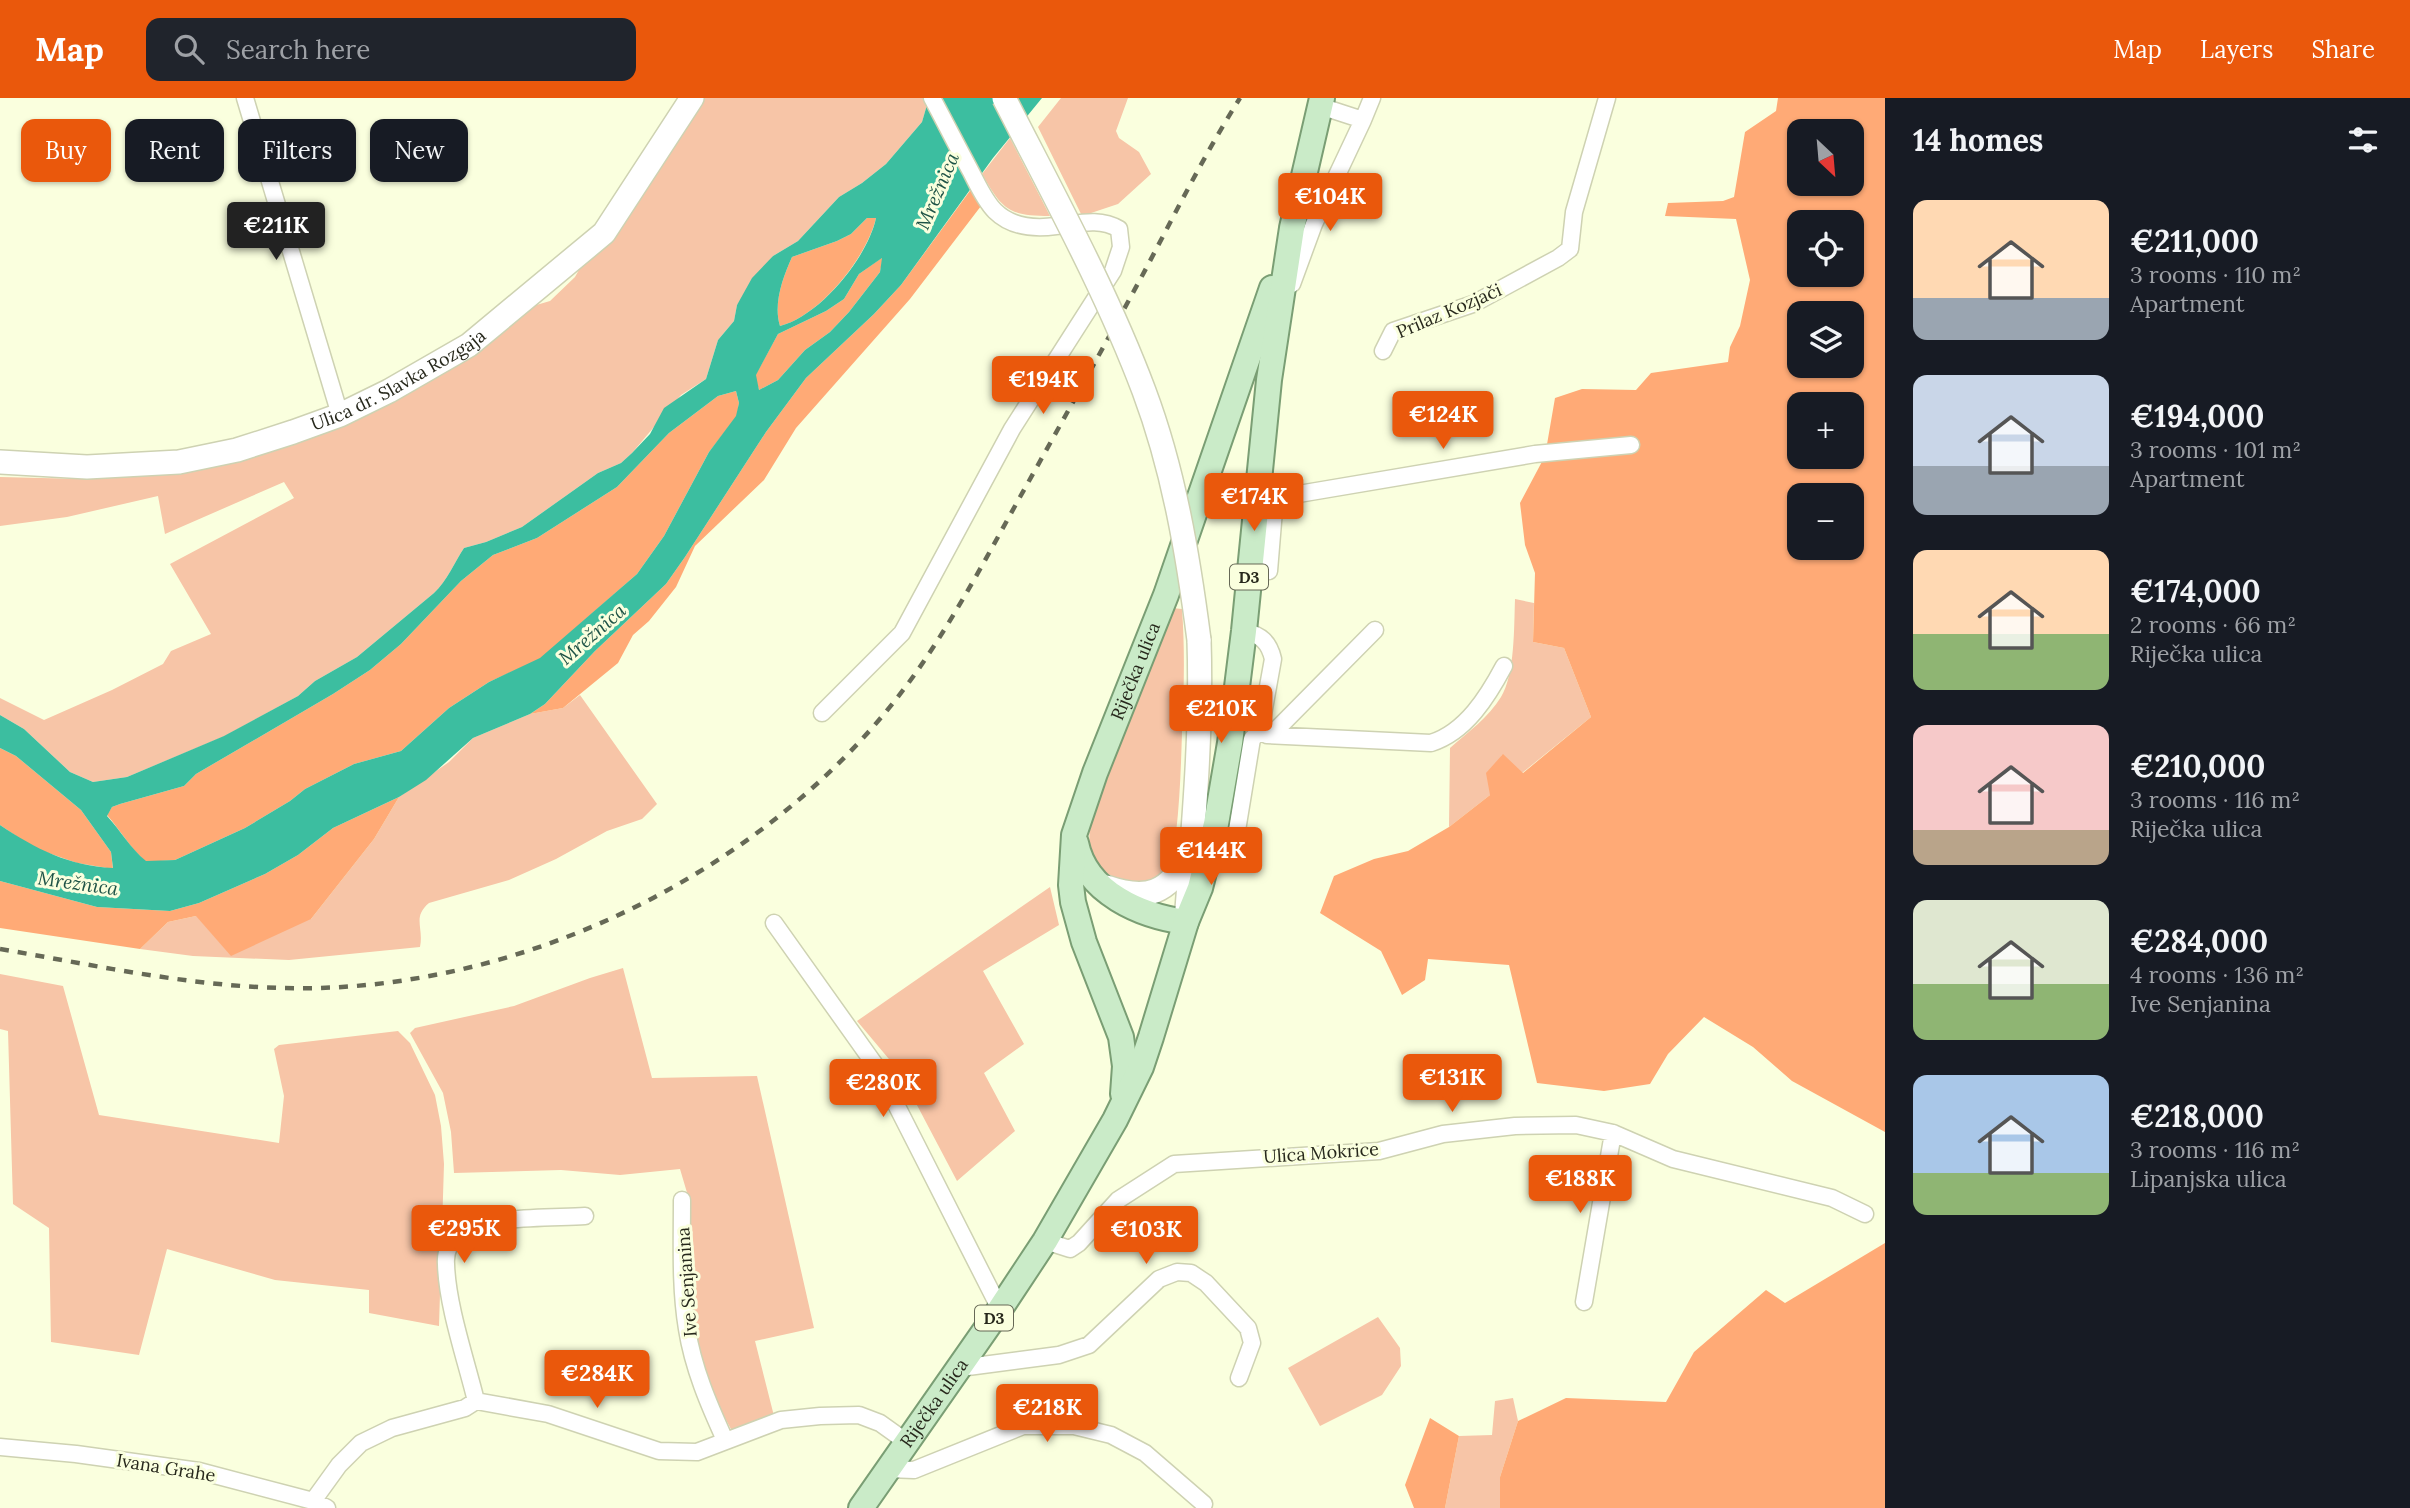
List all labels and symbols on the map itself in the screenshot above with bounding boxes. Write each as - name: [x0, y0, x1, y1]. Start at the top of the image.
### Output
- north arrow: [1787, 119, 1864, 196]
- water label: Mrežnica: [910, 148, 964, 233]
- pin: €104K: [1281, 174, 1379, 233]
- pin: €211K: [227, 202, 325, 262]
- street label: Prilaz Kozjači: [1393, 278, 1505, 343]
- street label: Ulica dr. Slavka Rozgaja: [308, 324, 490, 436]
- pin: €194K: [994, 356, 1092, 416]
- pin: €124K: [1394, 392, 1492, 451]
- pin: €174K: [1205, 474, 1303, 533]
- road number: D3: [1230, 564, 1268, 590]
- water label: Mrežnica: [554, 598, 631, 670]
- street label: Riječka ulica: [1105, 619, 1165, 723]
- pin: €210K: [1172, 686, 1270, 745]
- pin: €144K: [1162, 828, 1260, 887]
- water label: Mrežnica: [36, 865, 120, 901]
- pin: €131K: [1403, 1054, 1501, 1114]
- pin: €280K: [834, 1060, 932, 1119]
- street label: Ulica Mokrice: [1262, 1137, 1380, 1168]
- pin: €188K: [1531, 1156, 1629, 1215]
- pin: €295K: [415, 1206, 513, 1265]
- pin: €103K: [1097, 1206, 1195, 1266]
- street label: Ive Senjanina: [671, 1226, 702, 1338]
- road number: D3: [975, 1306, 1013, 1330]
- pin: €284K: [548, 1350, 646, 1410]
- street label: Riječka ulica: [895, 1354, 973, 1452]
- pin: €218K: [998, 1384, 1096, 1444]
- street label: Ivana Grahe: [115, 1448, 218, 1487]

